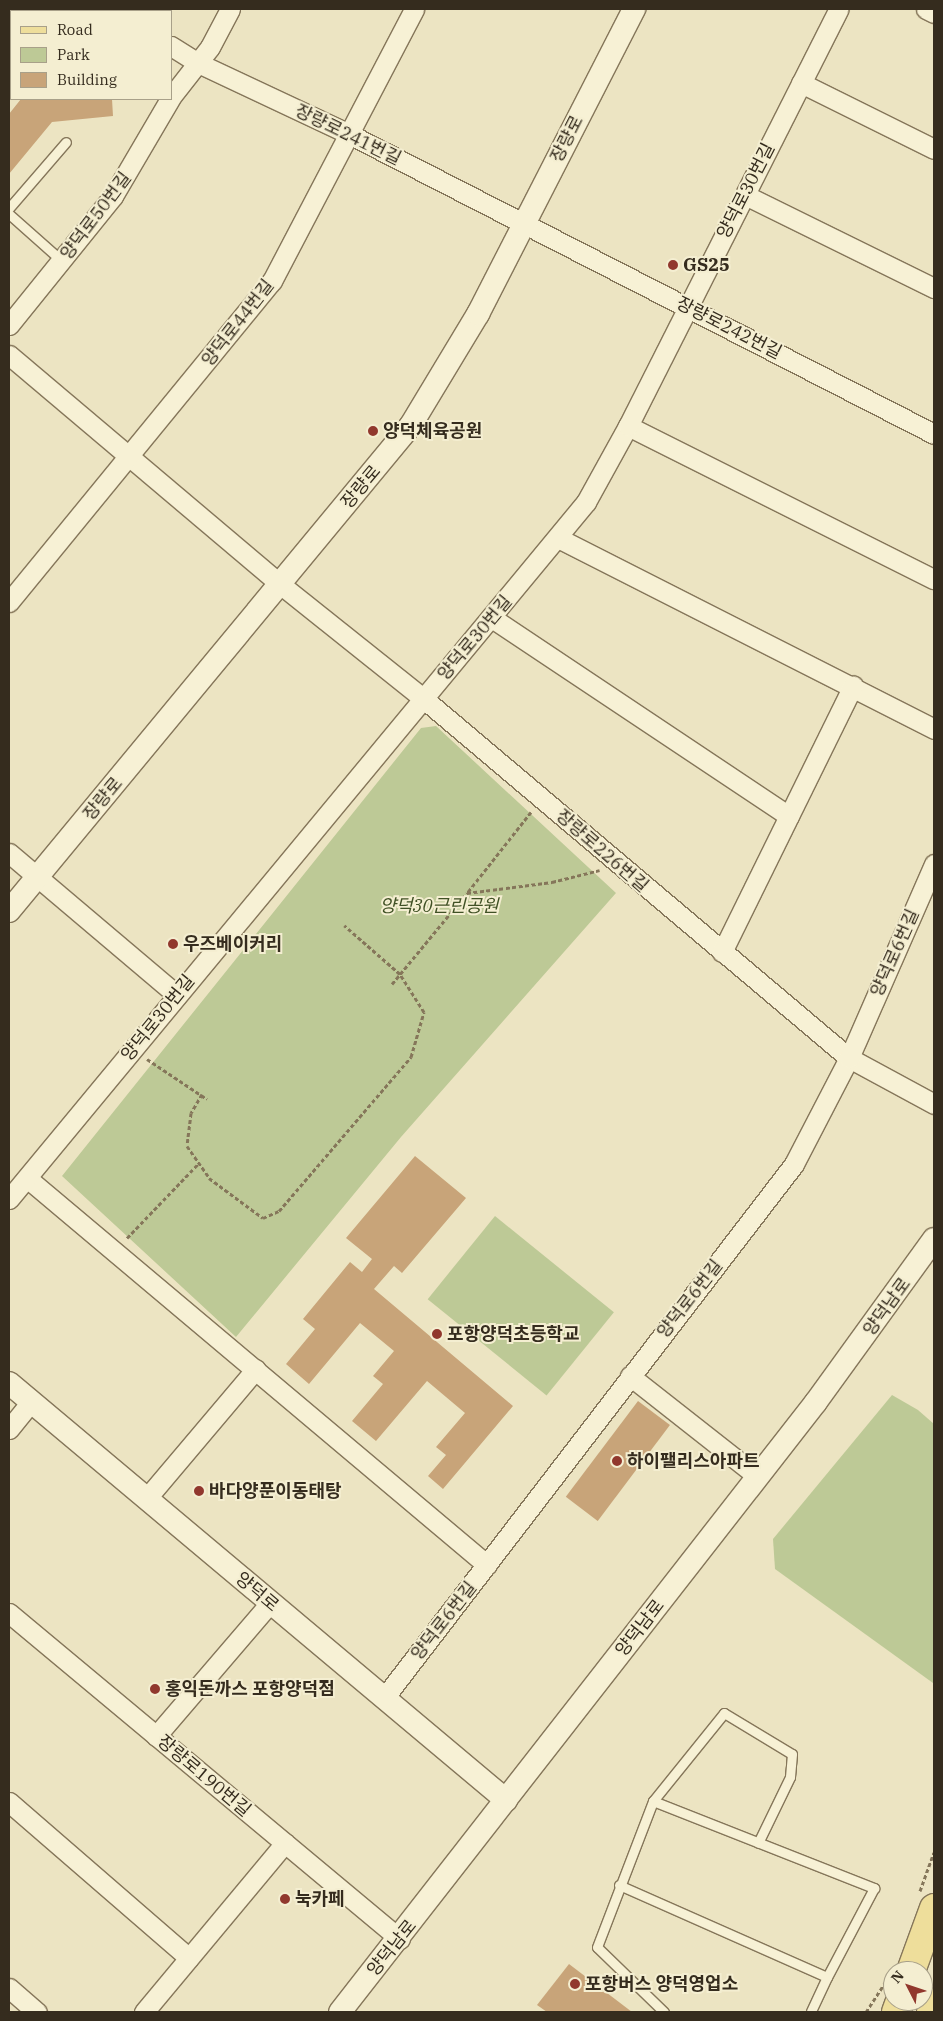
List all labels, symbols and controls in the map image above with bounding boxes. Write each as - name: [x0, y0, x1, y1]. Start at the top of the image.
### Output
- legend: [10, 10, 172, 100]
- text: Road: [57, 20, 93, 39]
- text: Park: [57, 45, 90, 64]
- text: Building: [57, 70, 117, 89]
- street label: 장량로241번길: [291, 100, 405, 170]
- street label: 장량로: [546, 112, 588, 166]
- street label: 양덕로30번길: [713, 140, 779, 242]
- street label: 양덕로50번길: [56, 168, 136, 264]
- place label: GS25: [683, 254, 730, 276]
- marker: GS25: [667, 259, 679, 271]
- street label: 양덕로44번길: [197, 275, 279, 371]
- street label: 장량로242번길: [673, 292, 785, 364]
- place label: 양덕체육공원: [383, 420, 482, 442]
- marker: 양덕체육공원: [367, 425, 379, 437]
- street label: 장량로: [337, 461, 385, 513]
- street label: 양덕로30번길: [433, 591, 517, 685]
- street label: 장량로: [79, 773, 127, 825]
- street label: 장량로226번길: [551, 805, 653, 897]
- park label: 양덕30근린공원: [379, 895, 499, 917]
- street label: 양덕로6번길: [866, 906, 924, 1000]
- place label: 우즈베이커리: [183, 933, 282, 955]
- marker: 우즈베이커리: [167, 938, 179, 950]
- street label: 양덕로30번길: [117, 971, 199, 1065]
- street label: 양덕로6번길: [653, 1255, 727, 1343]
- street label: 양덕남로: [859, 1274, 915, 1340]
- place label: 포항양덕초등학교: [447, 1323, 579, 1345]
- marker: 포항양덕초등학교: [431, 1328, 443, 1340]
- place label: 하이팰리스아파트: [627, 1450, 759, 1472]
- marker: 하이팰리스아파트: [611, 1455, 623, 1467]
- place label: 바다양푼이동태탕: [209, 1480, 341, 1502]
- marker: 바다양푼이동태탕: [193, 1485, 205, 1497]
- street label: 양덕로: [231, 1568, 283, 1616]
- street label: 양덕로6번길: [407, 1577, 481, 1665]
- street label: 양덕남로: [611, 1595, 669, 1661]
- place label: 홍익돈까스 포항양덕점: [165, 1678, 335, 1700]
- marker: 홍익돈까스 포항양덕점: [149, 1683, 161, 1695]
- street label: 장량로190번길: [153, 1731, 255, 1821]
- place label: 눅카페: [295, 1888, 345, 1910]
- marker: 눅카페: [279, 1893, 291, 1905]
- street label: 양덕남로: [363, 1915, 421, 1981]
- north arrow: [883, 1961, 933, 2011]
- text: N: [887, 1967, 908, 1987]
- place label: 포항버스 양덕영업소: [585, 1973, 738, 1995]
- marker: 포항버스 양덕영업소: [569, 1978, 581, 1990]

